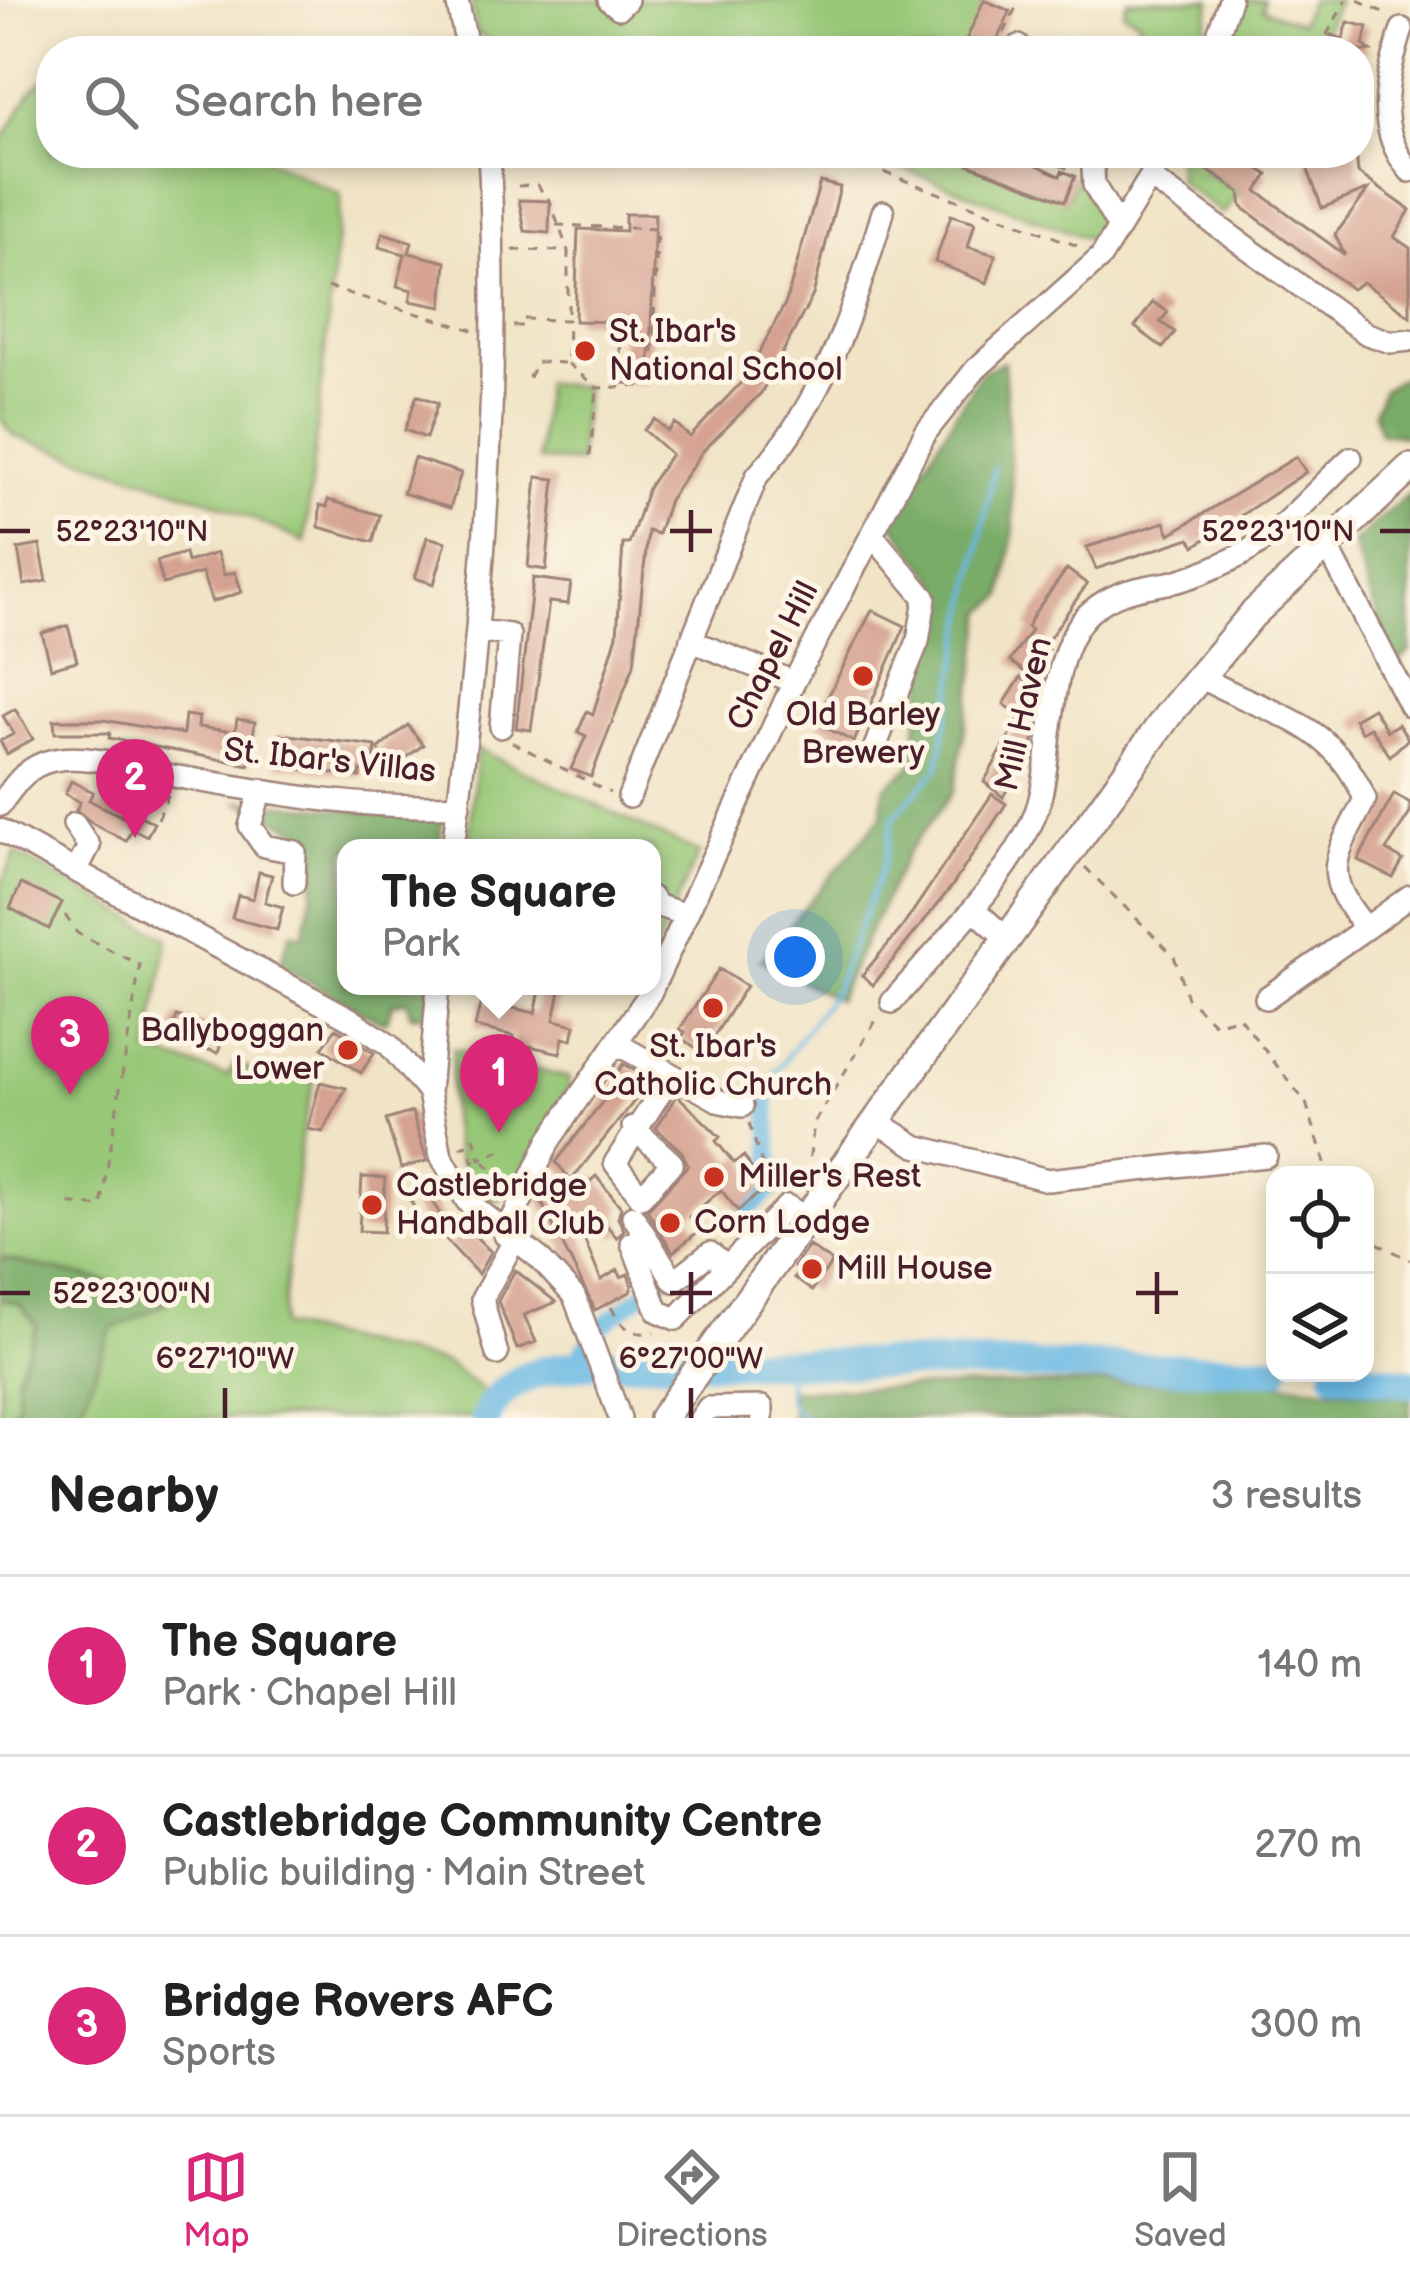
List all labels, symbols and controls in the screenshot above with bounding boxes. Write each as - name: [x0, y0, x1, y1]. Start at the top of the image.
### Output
- search box: [36, 36, 1374, 168]
- icon: search: [78, 69, 144, 135]
- text: Search here: [174, 75, 423, 130]
- place label: St. Ibar's National School: [609, 312, 843, 390]
- marker: St. Ibar's National School: [572, 338, 598, 364]
- text: 52°23'10"N: [55, 514, 209, 550]
- text: 52°23'10"N: [1201, 514, 1355, 550]
- street label: Chapel Hill: [718, 575, 828, 737]
- street label: Mill Haven: [987, 633, 1061, 795]
- marker: Old Barley Brewery: [850, 663, 876, 689]
- place label: Old Barley Brewery: [786, 695, 940, 773]
- street label: St. Ibar's Villas: [222, 730, 438, 792]
- pin: 2: [96, 739, 174, 838]
- popup: [337, 839, 661, 995]
- text: The Square: [381, 866, 617, 921]
- text: Park: [381, 921, 460, 968]
- your location: [765, 927, 825, 987]
- marker: St. Ibar's Catholic Church: [700, 995, 726, 1021]
- pin: 3: [31, 996, 109, 1095]
- place label: Ballyboggan Lower: [140, 1011, 325, 1089]
- place label: St. Ibar's Catholic Church: [594, 1027, 832, 1105]
- pin: 1: [460, 1034, 538, 1133]
- marker: Ballyboggan Lower: [335, 1037, 361, 1063]
- place label: Miller's Rest: [738, 1157, 921, 1197]
- marker: Miller's Rest: [701, 1164, 727, 1190]
- place label: Castlebridge Handball Club: [396, 1166, 605, 1244]
- map controls: [1266, 1166, 1374, 1382]
- button: locate: [1266, 1166, 1374, 1274]
- marker: Castlebridge Handball Club: [359, 1192, 385, 1218]
- place label: Corn Lodge: [694, 1203, 870, 1243]
- marker: Corn Lodge: [657, 1210, 683, 1236]
- place label: Mill House: [836, 1249, 993, 1289]
- marker: Mill House: [799, 1256, 825, 1282]
- button: layers: [1266, 1274, 1374, 1382]
- text: 52°23'00"N: [52, 1276, 212, 1312]
- text: 6°27'10"W: [156, 1341, 294, 1377]
- text: 6°27'00"W: [619, 1341, 763, 1377]
- text: Nearby: [48, 1466, 219, 1527]
- text: 3 results: [1210, 1473, 1362, 1520]
- text: The Square: [162, 1615, 397, 1670]
- text: 1: [79, 1642, 95, 1689]
- text: 140 m: [1257, 1642, 1362, 1689]
- text: Park · Chapel Hill: [162, 1670, 457, 1717]
- text: Castlebridge Community Centre: [162, 1795, 822, 1850]
- text: 2: [75, 1822, 99, 1869]
- text: 270 m: [1254, 1822, 1362, 1869]
- text: Public building · Main Street: [162, 1850, 645, 1897]
- text: Bridge Rovers AFC: [162, 1975, 554, 2030]
- text: 3: [76, 2002, 98, 2049]
- text: 300 m: [1249, 2002, 1362, 2049]
- text: Sports: [162, 2030, 276, 2077]
- tab: Map: [183, 2144, 250, 2256]
- tab: Directions: [616, 2144, 768, 2256]
- tab: Saved: [1134, 2144, 1227, 2256]

